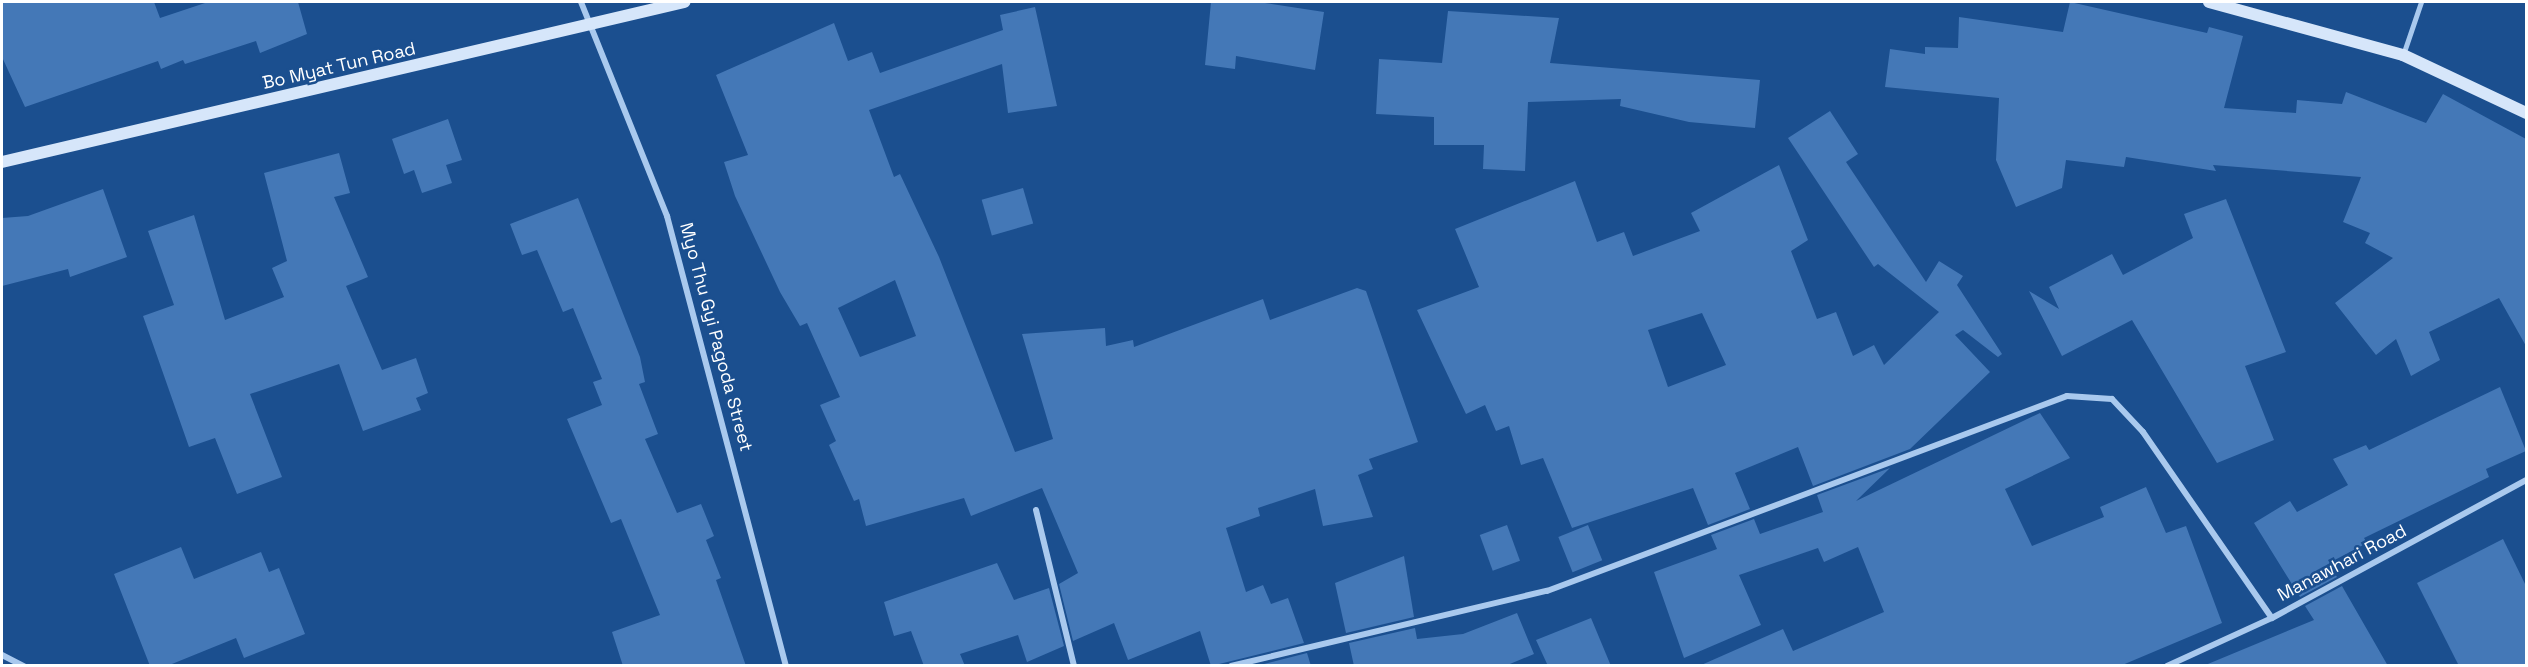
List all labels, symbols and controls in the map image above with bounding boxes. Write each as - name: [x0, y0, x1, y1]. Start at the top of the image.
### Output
- street label: Bo Myat Tun Road: [260, 38, 418, 94]
- street label: Myo Thu Gyi Pagoda Street: [675, 220, 757, 454]
- street label: Manawhari Road: [2274, 520, 2410, 606]

